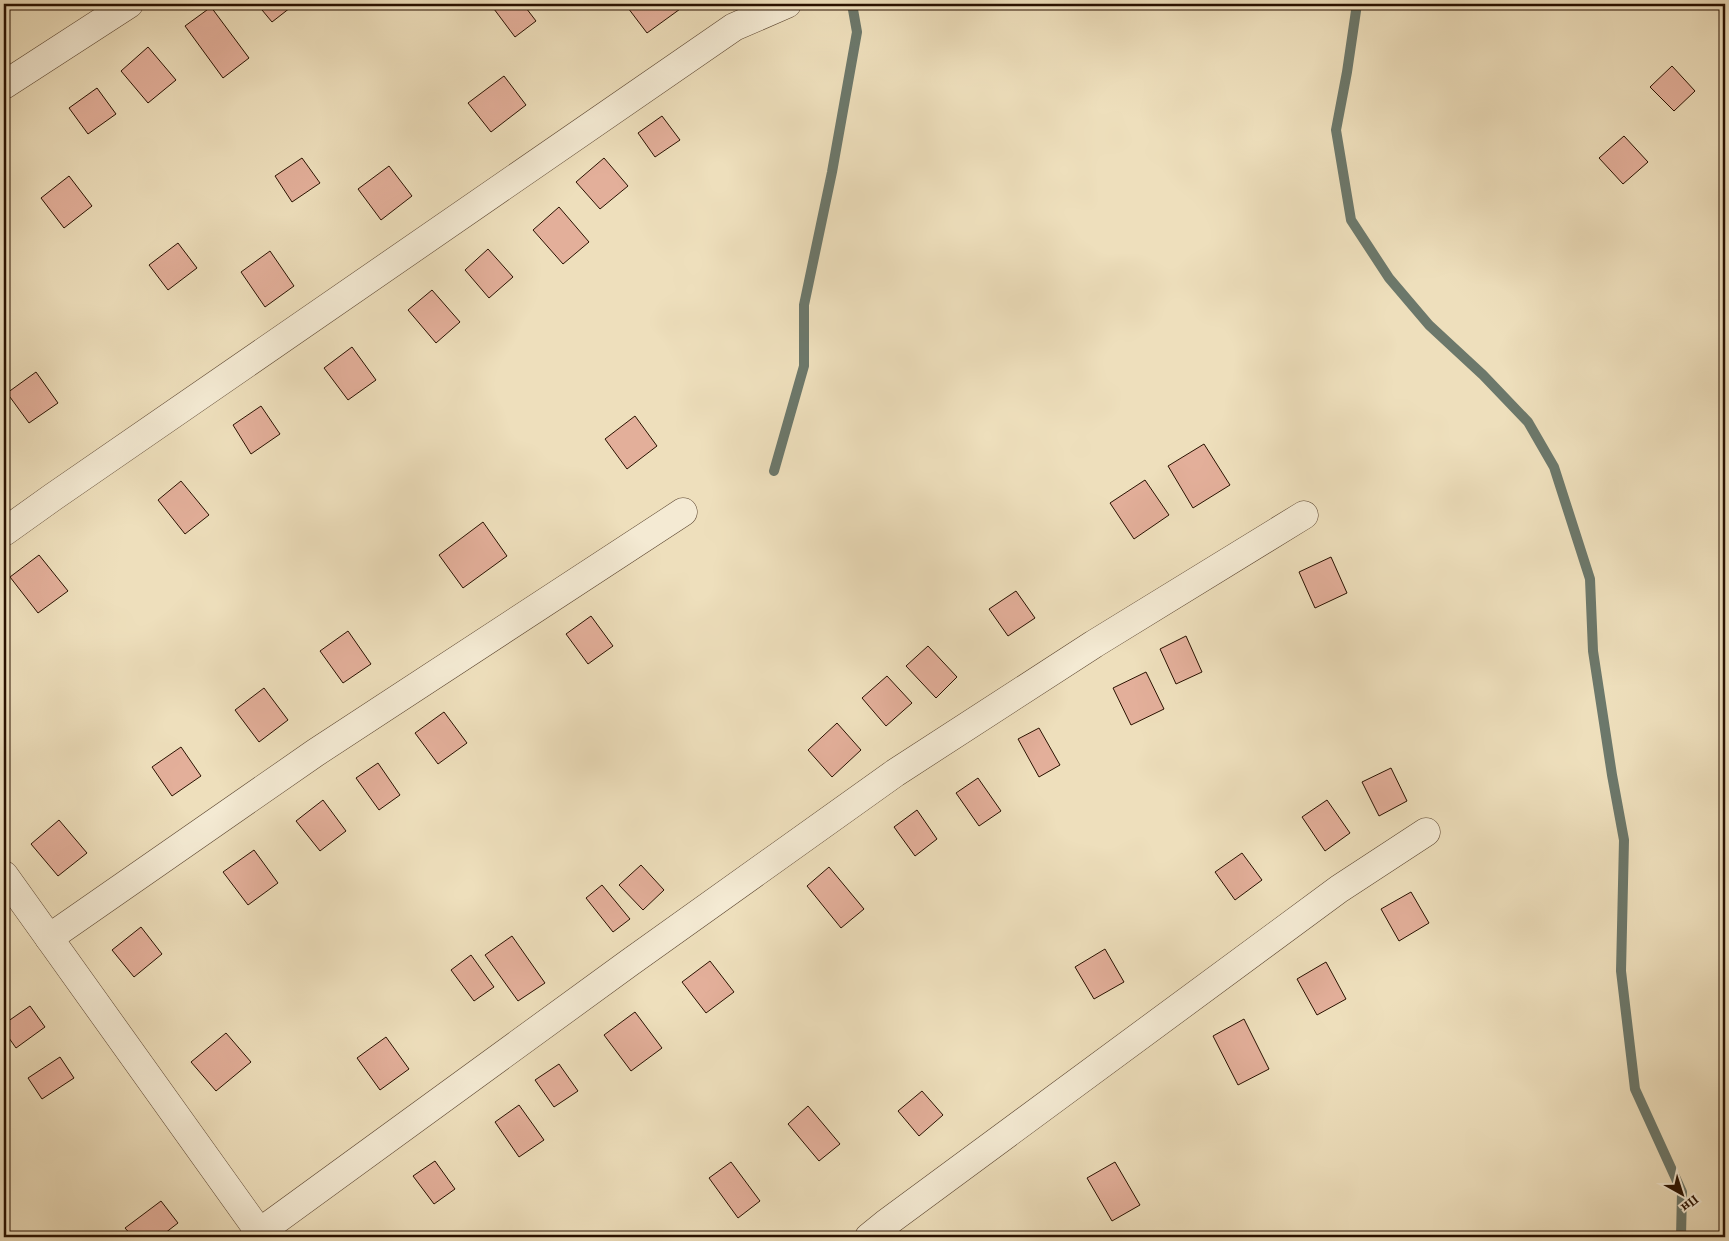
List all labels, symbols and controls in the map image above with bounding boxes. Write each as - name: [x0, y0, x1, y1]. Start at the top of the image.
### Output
- north arrow: [1656, 1168, 1706, 1218]
- text: Пн: [1677, 1191, 1703, 1218]

